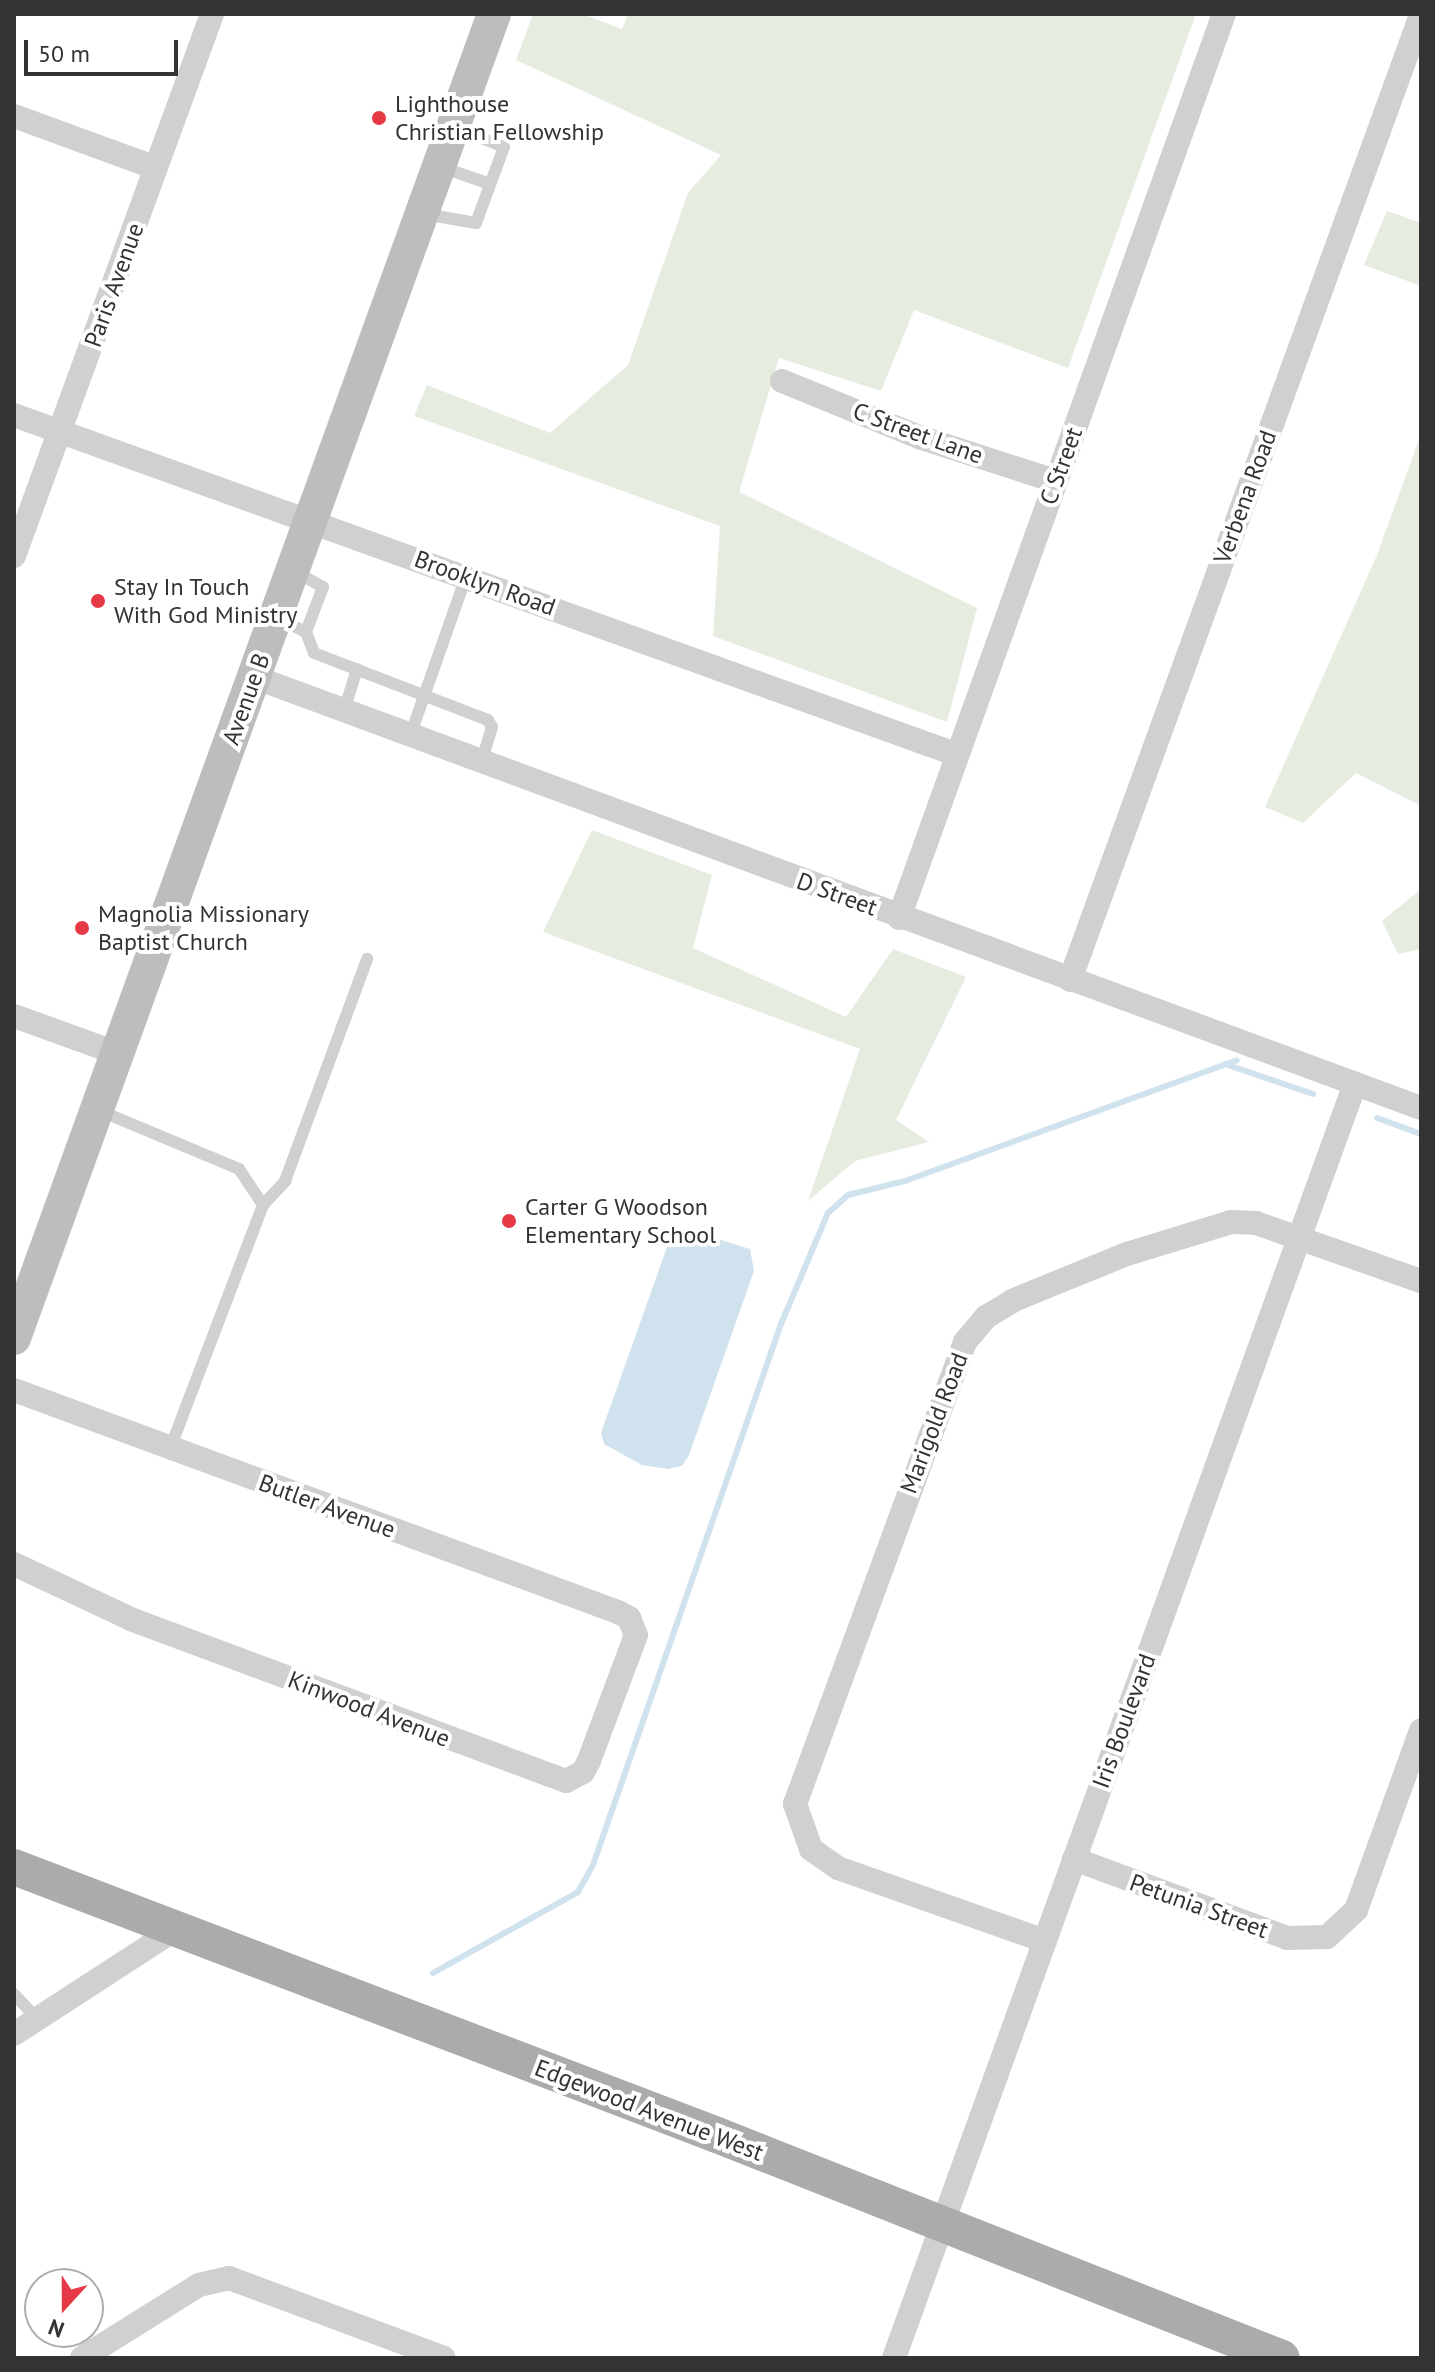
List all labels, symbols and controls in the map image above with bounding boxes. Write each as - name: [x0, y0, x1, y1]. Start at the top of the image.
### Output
- scale bar: [28, 24, 182, 74]
- text: 50 m: [38, 38, 90, 69]
- place label: Lighthouse Christian Fellowship: [395, 90, 604, 146]
- marker: Lighthouse Christian Fellowship: [370, 109, 388, 127]
- street label: Paris Avenue: [78, 219, 150, 351]
- street label: C Street Lane: [849, 396, 987, 470]
- street label: C Street: [1034, 423, 1088, 509]
- street label: Verbena Road: [1208, 426, 1282, 568]
- street label: Brooklyn Road: [411, 544, 559, 622]
- place label: Stay In Touch With God Ministry: [114, 573, 297, 629]
- marker: Stay In Touch With God Ministry: [89, 592, 107, 610]
- street label: Avenue B: [216, 649, 276, 749]
- street label: D Street: [793, 866, 881, 922]
- place label: Magnolia Missionary Baptist Church: [98, 900, 309, 956]
- marker: Magnolia Missionary Baptist Church: [73, 919, 91, 937]
- place label: Carter G Woodson Elementary School: [525, 1193, 717, 1249]
- marker: Carter G Woodson Elementary School: [500, 1212, 518, 1230]
- street label: Marigold Road: [894, 1349, 974, 1497]
- street label: Butler Avenue: [255, 1468, 399, 1544]
- street label: Iris Boulevard: [1086, 1650, 1162, 1792]
- street label: Kinwood Avenue: [284, 1665, 454, 1753]
- street label: Petunia Street: [1126, 1868, 1272, 1944]
- street label: Edgewood Avenue West: [530, 2053, 768, 2167]
- north arrow: [24, 2268, 104, 2348]
- text: N: [44, 2313, 68, 2344]

